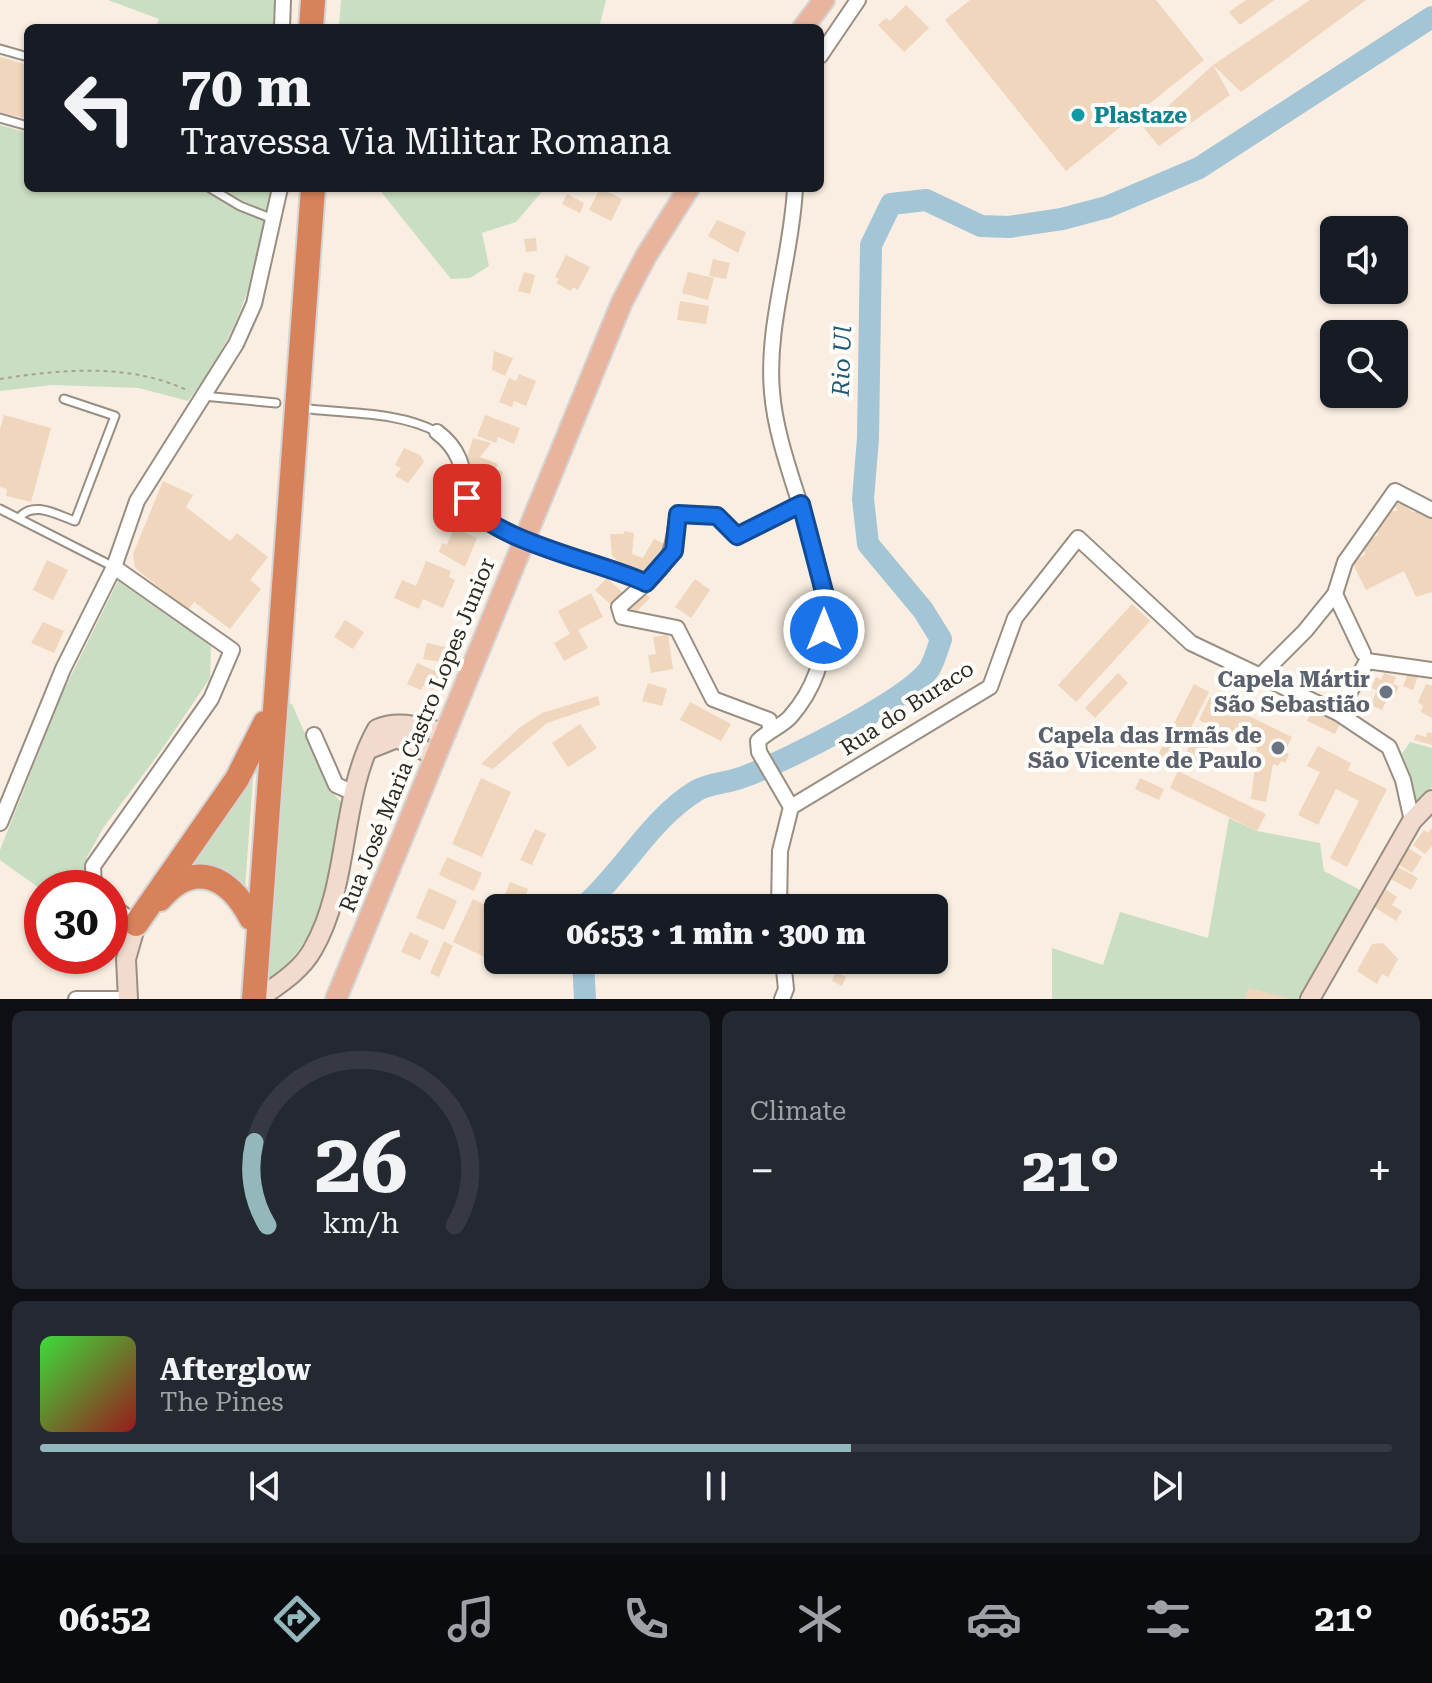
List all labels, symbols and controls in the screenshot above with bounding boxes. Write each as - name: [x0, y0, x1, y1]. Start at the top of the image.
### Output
- text: 70 m: [180, 54, 311, 120]
- icon: left: [48, 56, 152, 160]
- place label: Plastaze: [1094, 103, 1187, 128]
- marker: Plastaze: [1069, 106, 1087, 124]
- text: Travessa Via Militar Romana: [180, 121, 671, 163]
- map controls: [1320, 216, 1408, 408]
- button: sound: [1320, 216, 1408, 304]
- button: search: [1320, 320, 1408, 408]
- water label: Rio Ul: [827, 325, 857, 398]
- pin: [433, 464, 501, 532]
- icon: arrive: [445, 476, 489, 520]
- street label: Rua José Maria Castro Lopes Junior: [334, 554, 500, 916]
- position arrow: [782, 588, 866, 672]
- street label: Rua do Buraco: [836, 656, 978, 760]
- place label: Capela Mártir São Sebastião: [1214, 667, 1370, 717]
- marker: Capela Mártir São Sebastião: [1377, 683, 1395, 701]
- place label: Capela das Irmãs de São Vicente de Paulo: [1028, 723, 1262, 773]
- marker: Capela das Irmãs de São Vicente de Paulo: [1269, 739, 1287, 757]
- speed limit sign: 30: [24, 870, 128, 974]
- text: 06:53 · 1 min · 300 m: [566, 916, 866, 951]
- text: Climate: [750, 1096, 846, 1126]
- text: 26: [314, 1115, 408, 1212]
- text: 21°: [1022, 1135, 1120, 1206]
- text: −: [750, 1145, 775, 1197]
- text: +: [1367, 1145, 1392, 1197]
- text: km/h: [323, 1206, 399, 1240]
- text: Afterglow: [160, 1352, 311, 1387]
- text: The Pines: [160, 1387, 284, 1417]
- icon: previous: [243, 1464, 287, 1508]
- icon: pause: [694, 1464, 738, 1508]
- icon: next: [1145, 1464, 1189, 1508]
- icon: directions: [269, 1591, 325, 1647]
- icon: music: [443, 1591, 499, 1647]
- icon: phone: [618, 1591, 674, 1647]
- icon: climate: [792, 1591, 848, 1647]
- icon: car: [966, 1591, 1022, 1647]
- icon: filters: [1140, 1591, 1196, 1647]
- text: 06:52: [59, 1598, 151, 1640]
- text: 21°: [1315, 1598, 1373, 1640]

